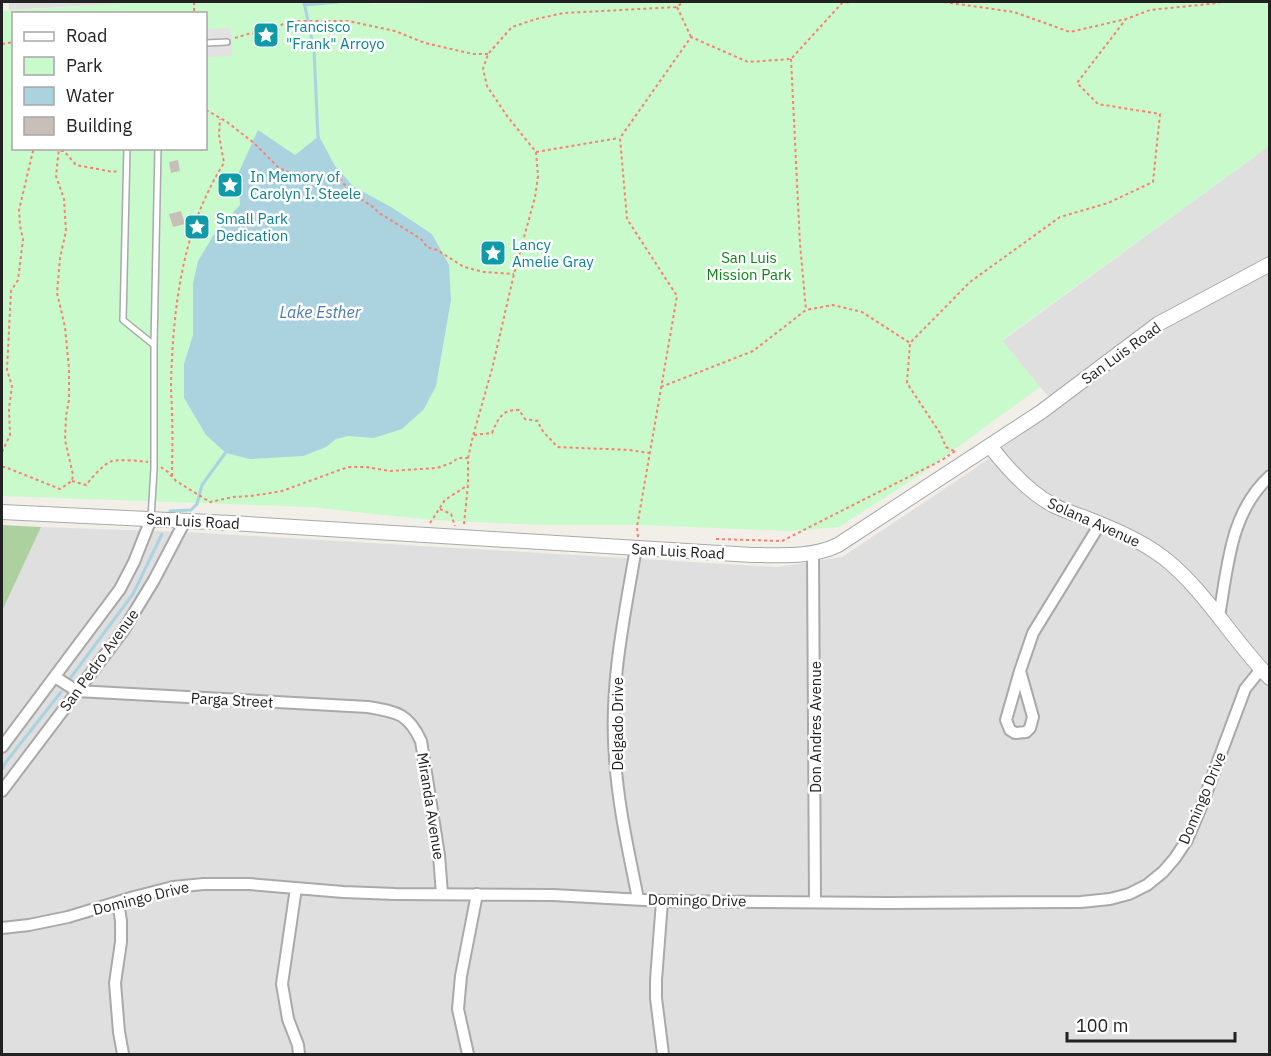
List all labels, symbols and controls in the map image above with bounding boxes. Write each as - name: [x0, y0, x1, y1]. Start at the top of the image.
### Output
- legend: [12, 12, 207, 150]
- place label: Francisco "Frank" Arroyo: [286, 17, 385, 53]
- place icon: Francisco "Frank" Arroyo: [251, 20, 281, 50]
- text: Road: [66, 24, 107, 47]
- text: Park: [66, 54, 103, 77]
- text: Water: [66, 84, 115, 107]
- text: Building: [66, 114, 133, 137]
- place label: In Memory of Carolyn I. Steele: [250, 167, 361, 203]
- place icon: In Memory of Carolyn I. Steele: [215, 170, 245, 200]
- place label: Small Park Dedication: [216, 209, 288, 245]
- place icon: Small Park Dedication: [182, 212, 212, 242]
- place label: Lancy Amelie Gray: [512, 235, 594, 271]
- place icon: Lancy Amelie Gray: [478, 238, 508, 268]
- park label: San Luis Mission Park: [706, 248, 792, 284]
- water label: Lake Esther: [279, 302, 362, 322]
- street label: San Luis Road: [1077, 318, 1165, 388]
- street label: Solana Avenue: [1045, 493, 1143, 551]
- street label: San Luis Road: [146, 509, 240, 533]
- street label: San Luis Road: [631, 539, 725, 563]
- street label: San Pedro Avenue: [55, 605, 143, 715]
- street label: Don Andres Avenue: [806, 661, 825, 793]
- street label: Delgado Drive: [608, 677, 627, 771]
- street label: Parga Street: [190, 688, 274, 712]
- street label: Domingo Drive: [1174, 749, 1230, 847]
- street label: Miranda Avenue: [413, 751, 449, 861]
- street label: Domingo Drive: [91, 877, 191, 919]
- street label: Domingo Drive: [648, 890, 746, 910]
- scale bar: [1067, 1005, 1235, 1043]
- text: 100 m: [1076, 1014, 1128, 1037]

